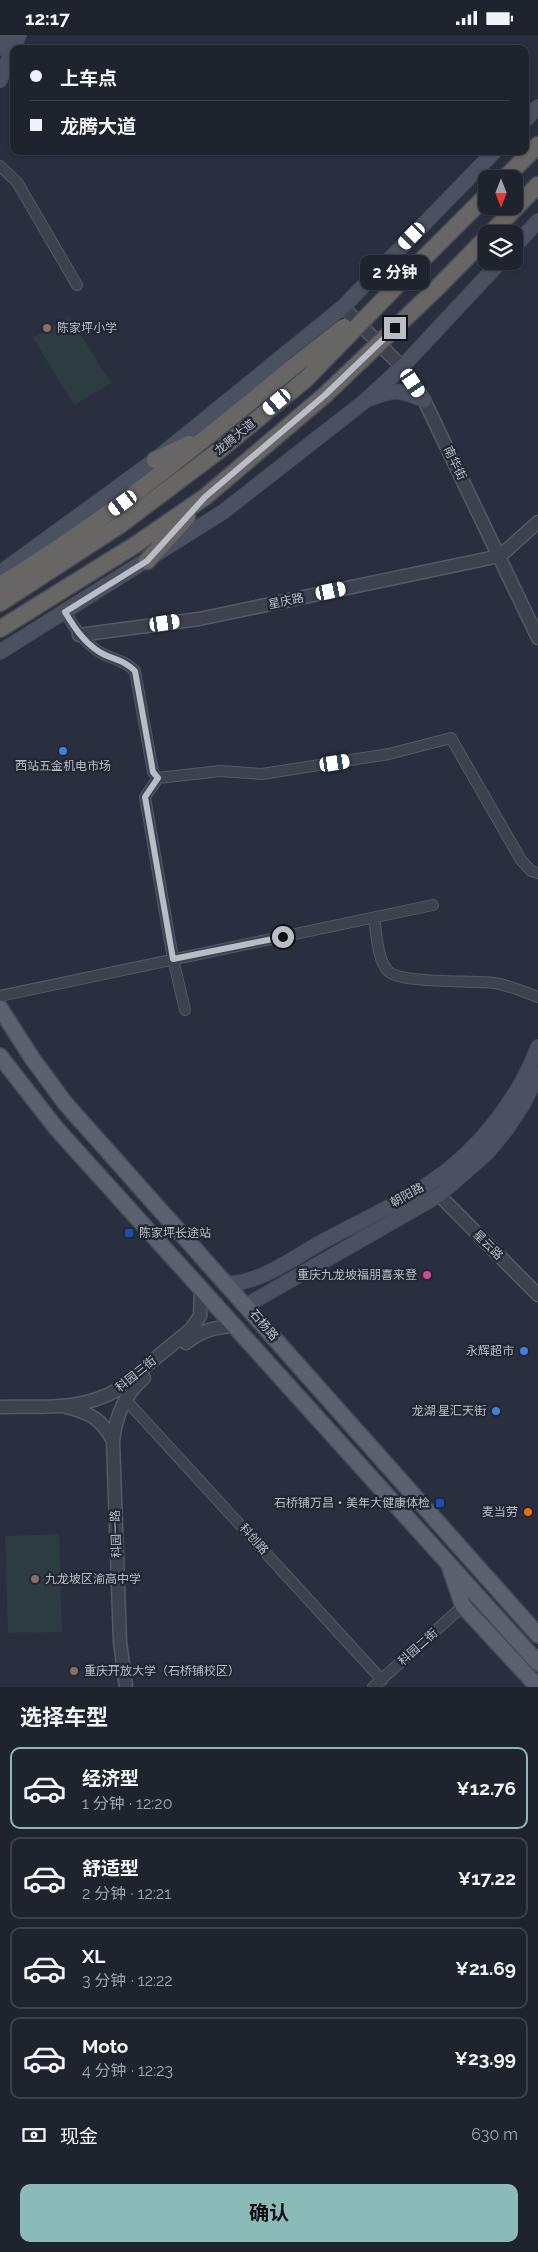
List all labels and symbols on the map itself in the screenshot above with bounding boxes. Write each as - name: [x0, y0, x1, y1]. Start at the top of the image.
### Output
- north arrow: [478, 170, 522, 215]
- car: [396, 220, 427, 252]
- callout: 2 分钟: [360, 255, 430, 291]
- route end: [384, 317, 406, 339]
- place label: 陈家坪小学: [57, 321, 117, 335]
- marker: 陈家坪小学: [41, 322, 53, 334]
- car: [398, 366, 427, 400]
- car: [260, 387, 293, 417]
- street label: 龙腾大道: [212, 416, 258, 458]
- street label: 南华街: [441, 444, 469, 482]
- car: [106, 488, 139, 518]
- car: [314, 581, 347, 601]
- street label: 星庆路: [267, 590, 305, 612]
- car: [149, 613, 180, 633]
- marker: 西站五金机电市场: [57, 745, 69, 757]
- car: [319, 753, 350, 773]
- place label: 西站五金机电市场: [15, 759, 111, 773]
- route start: [272, 926, 294, 948]
- street label: 朝阳路: [388, 1180, 426, 1210]
- place label: 陈家坪长途站: [139, 1226, 211, 1240]
- marker: 陈家坪长途站: [123, 1227, 135, 1239]
- street label: 星云路: [470, 1227, 506, 1263]
- place label: 重庆九龙坡福朋喜来登: [297, 1268, 417, 1282]
- marker: 重庆九龙坡福朋喜来登: [421, 1269, 433, 1281]
- street label: 石杨路: [247, 1307, 281, 1343]
- place label: 永辉超市: [466, 1344, 514, 1358]
- marker: 永辉超市: [518, 1345, 530, 1357]
- street label: 科园三街: [113, 1353, 159, 1395]
- place label: 龙湖·星汇天街: [412, 1404, 486, 1418]
- marker: 龙湖·星汇天街: [490, 1405, 502, 1417]
- place label: 石桥铺万昌‧美年大健康体检: [274, 1496, 430, 1510]
- marker: 石桥铺万昌‧美年大健康体检: [434, 1497, 446, 1509]
- place label: 麦当劳: [482, 1505, 518, 1519]
- marker: 麦当劳: [522, 1506, 534, 1518]
- street label: 科园一路: [108, 1510, 124, 1558]
- street label: 科创路: [237, 1521, 271, 1557]
- place label: 九龙坡区渝高中学: [45, 1572, 141, 1586]
- marker: 九龙坡区渝高中学: [29, 1573, 41, 1585]
- street label: 科园二街: [395, 1626, 441, 1668]
- place label: 重庆开放大学（石桥铺校区）: [84, 1664, 240, 1678]
- marker: 重庆开放大学（石桥铺校区）: [68, 1665, 80, 1677]

